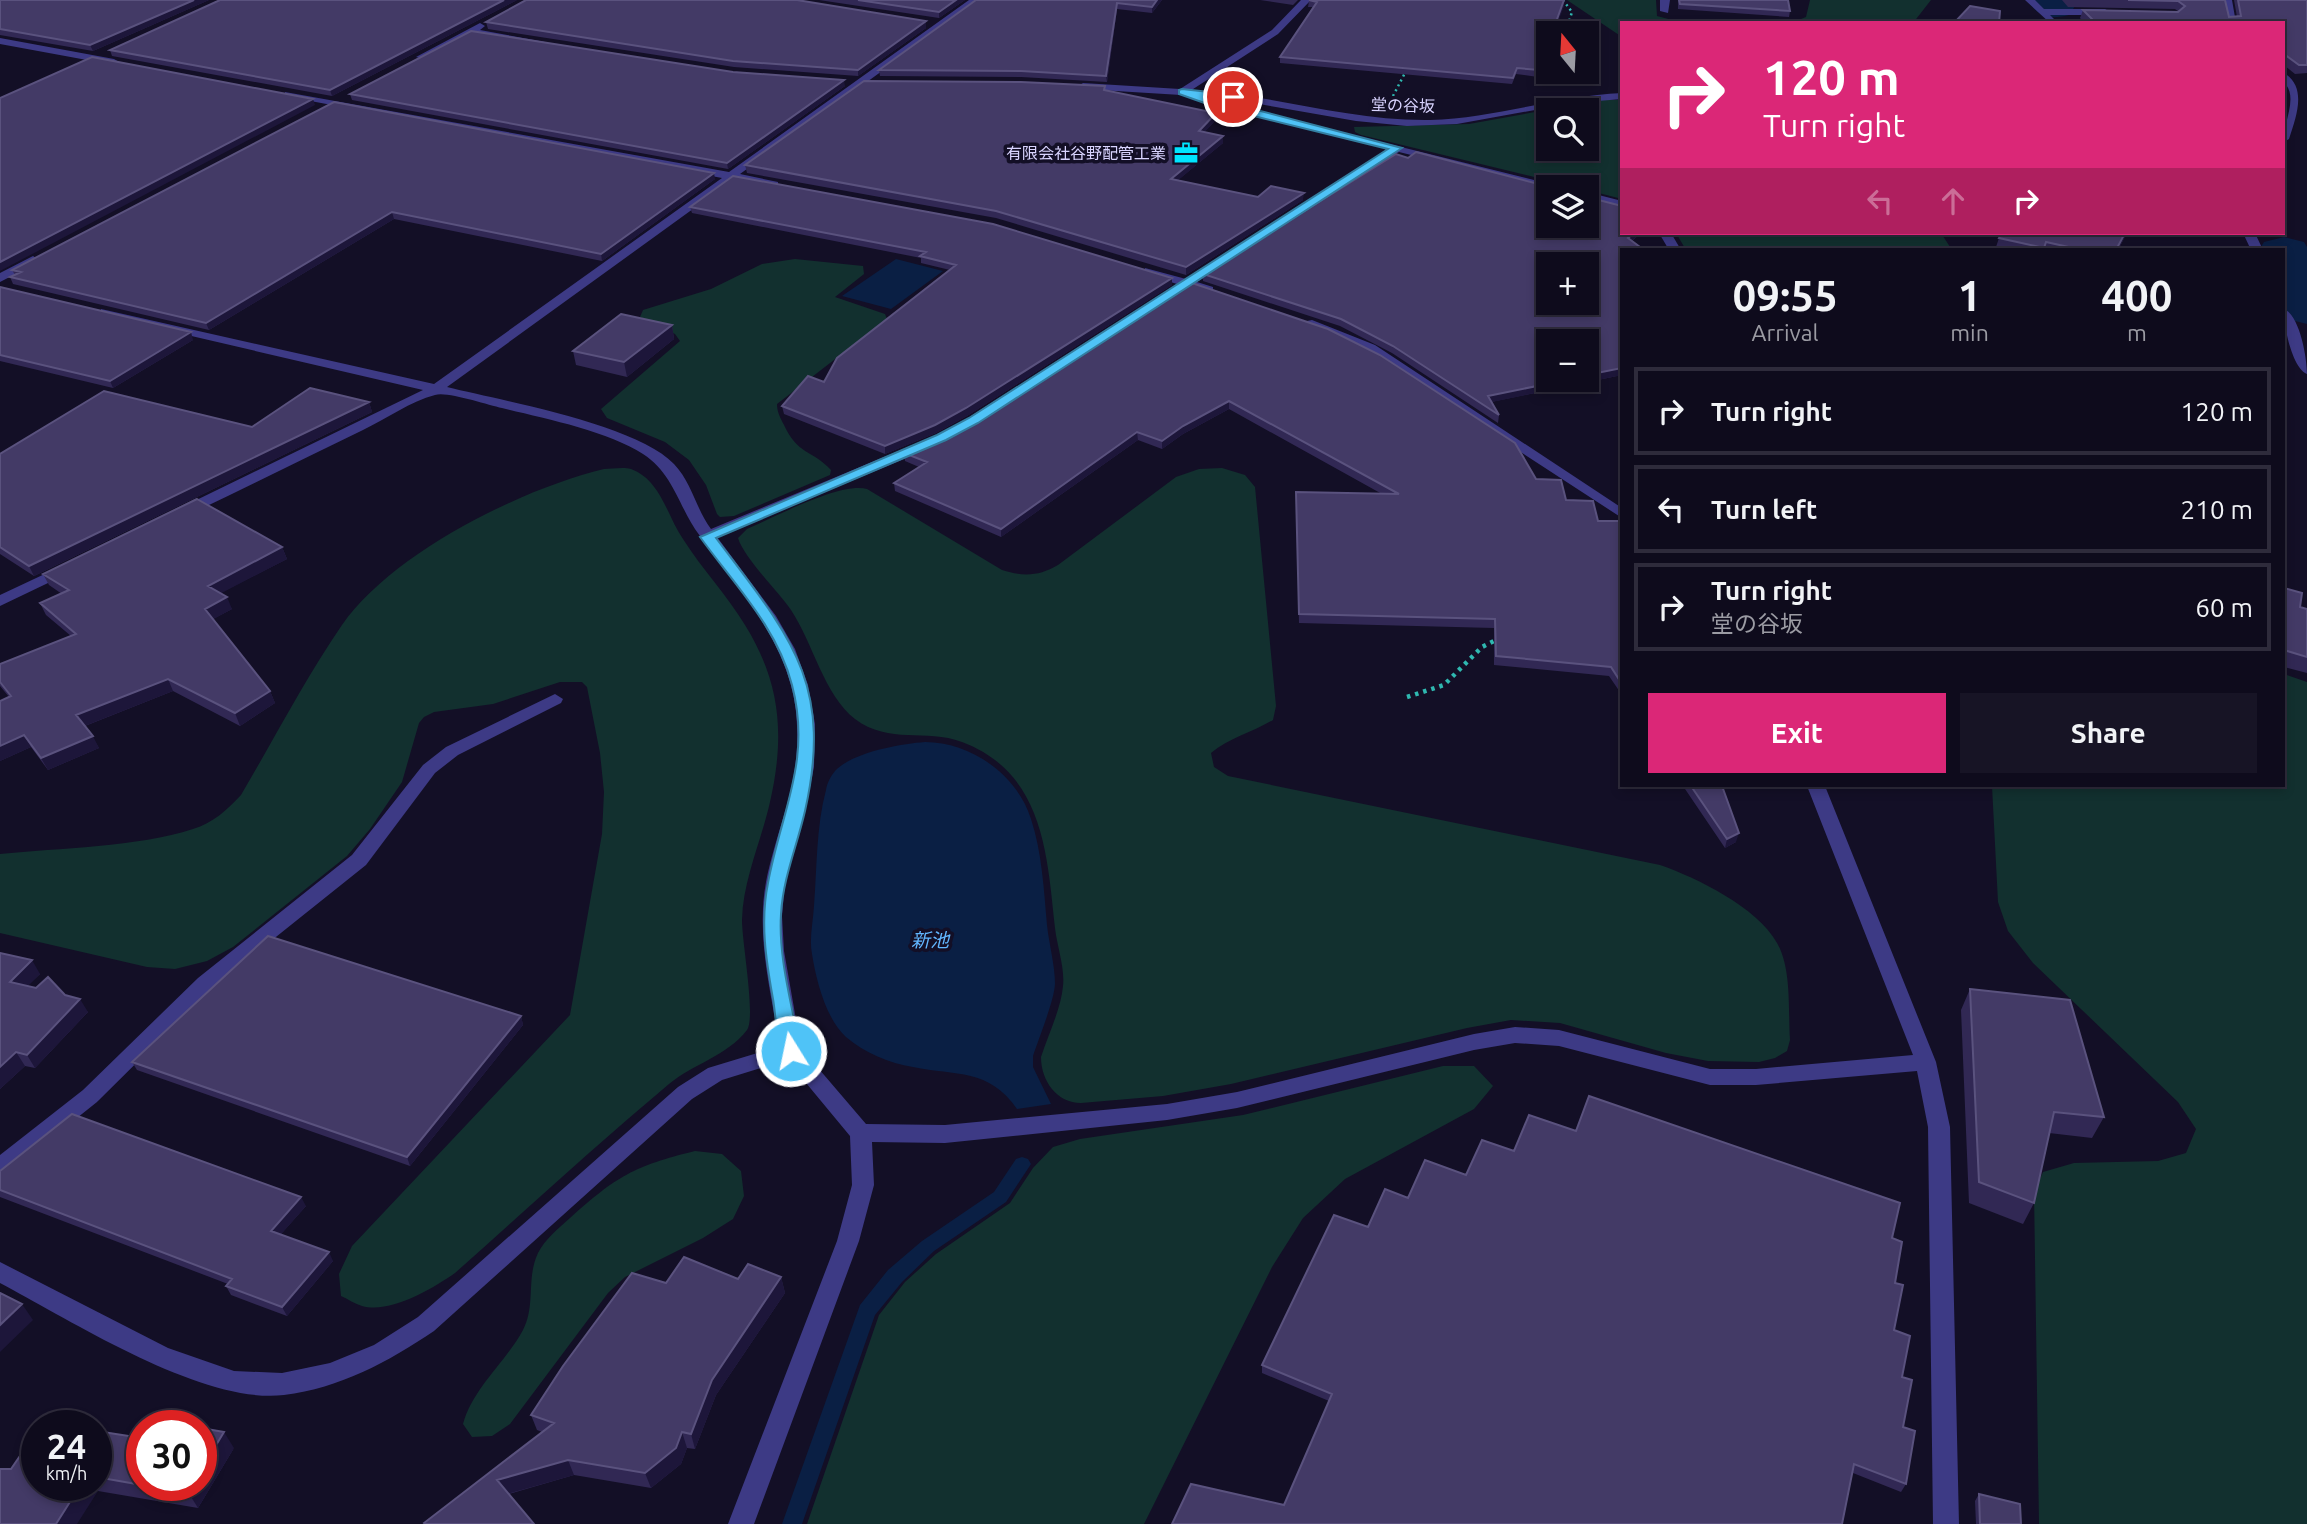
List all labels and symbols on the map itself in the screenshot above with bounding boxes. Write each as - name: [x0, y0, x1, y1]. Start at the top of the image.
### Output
- north arrow: [1536, 21, 1600, 84]
- pin: [1203, 67, 1263, 127]
- street label: 堂の谷坂: [1371, 95, 1435, 115]
- office icon: 有限会社谷野配管工業: [1172, 139, 1200, 167]
- place label: 有限会社谷野配管工業: [1006, 144, 1166, 162]
- water label: 新池: [911, 929, 951, 951]
- position arrow: [754, 1014, 828, 1088]
- speed limit sign: 30: [126, 1410, 217, 1501]

